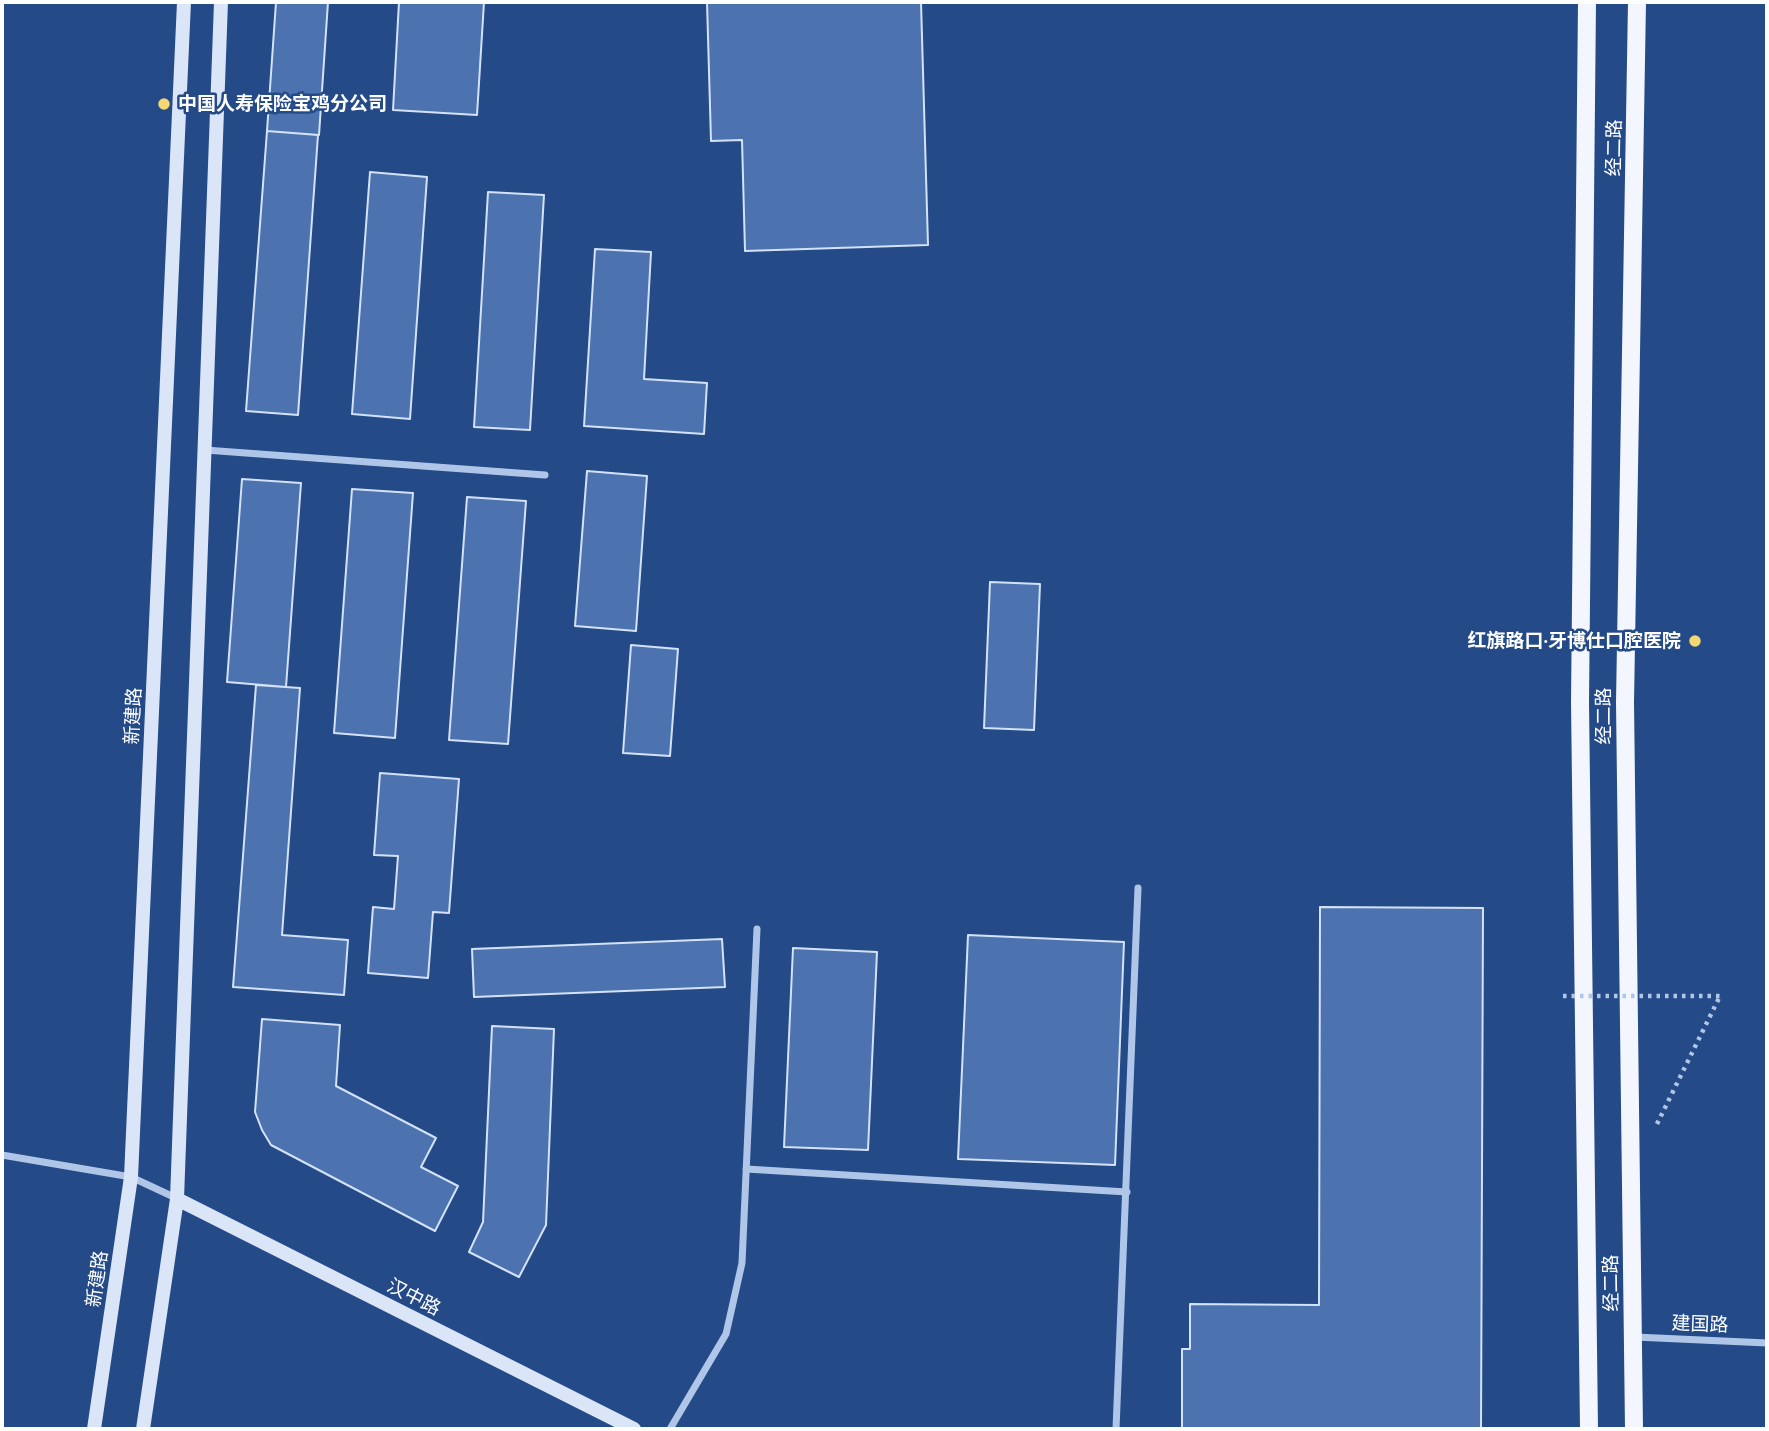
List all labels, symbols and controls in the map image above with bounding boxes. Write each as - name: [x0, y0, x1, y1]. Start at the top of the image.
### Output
- place label: 中国人寿保险宝鸡分公司: [178, 93, 387, 115]
- marker: 中国人寿保险宝鸡分公司: [156, 96, 172, 112]
- street label: 经二路: [1602, 119, 1626, 177]
- place label: 红旗路口·牙博仕口腔医院: [1468, 630, 1681, 652]
- marker: 红旗路口·牙博仕口腔医院: [1687, 633, 1703, 649]
- street label: 新建路: [120, 687, 146, 745]
- street label: 经二路: [1593, 688, 1615, 744]
- street label: 新建路: [82, 1249, 112, 1309]
- street label: 经二路: [1599, 1254, 1623, 1312]
- street label: 汉中路: [383, 1274, 445, 1320]
- street label: 建国路: [1671, 1312, 1729, 1336]

